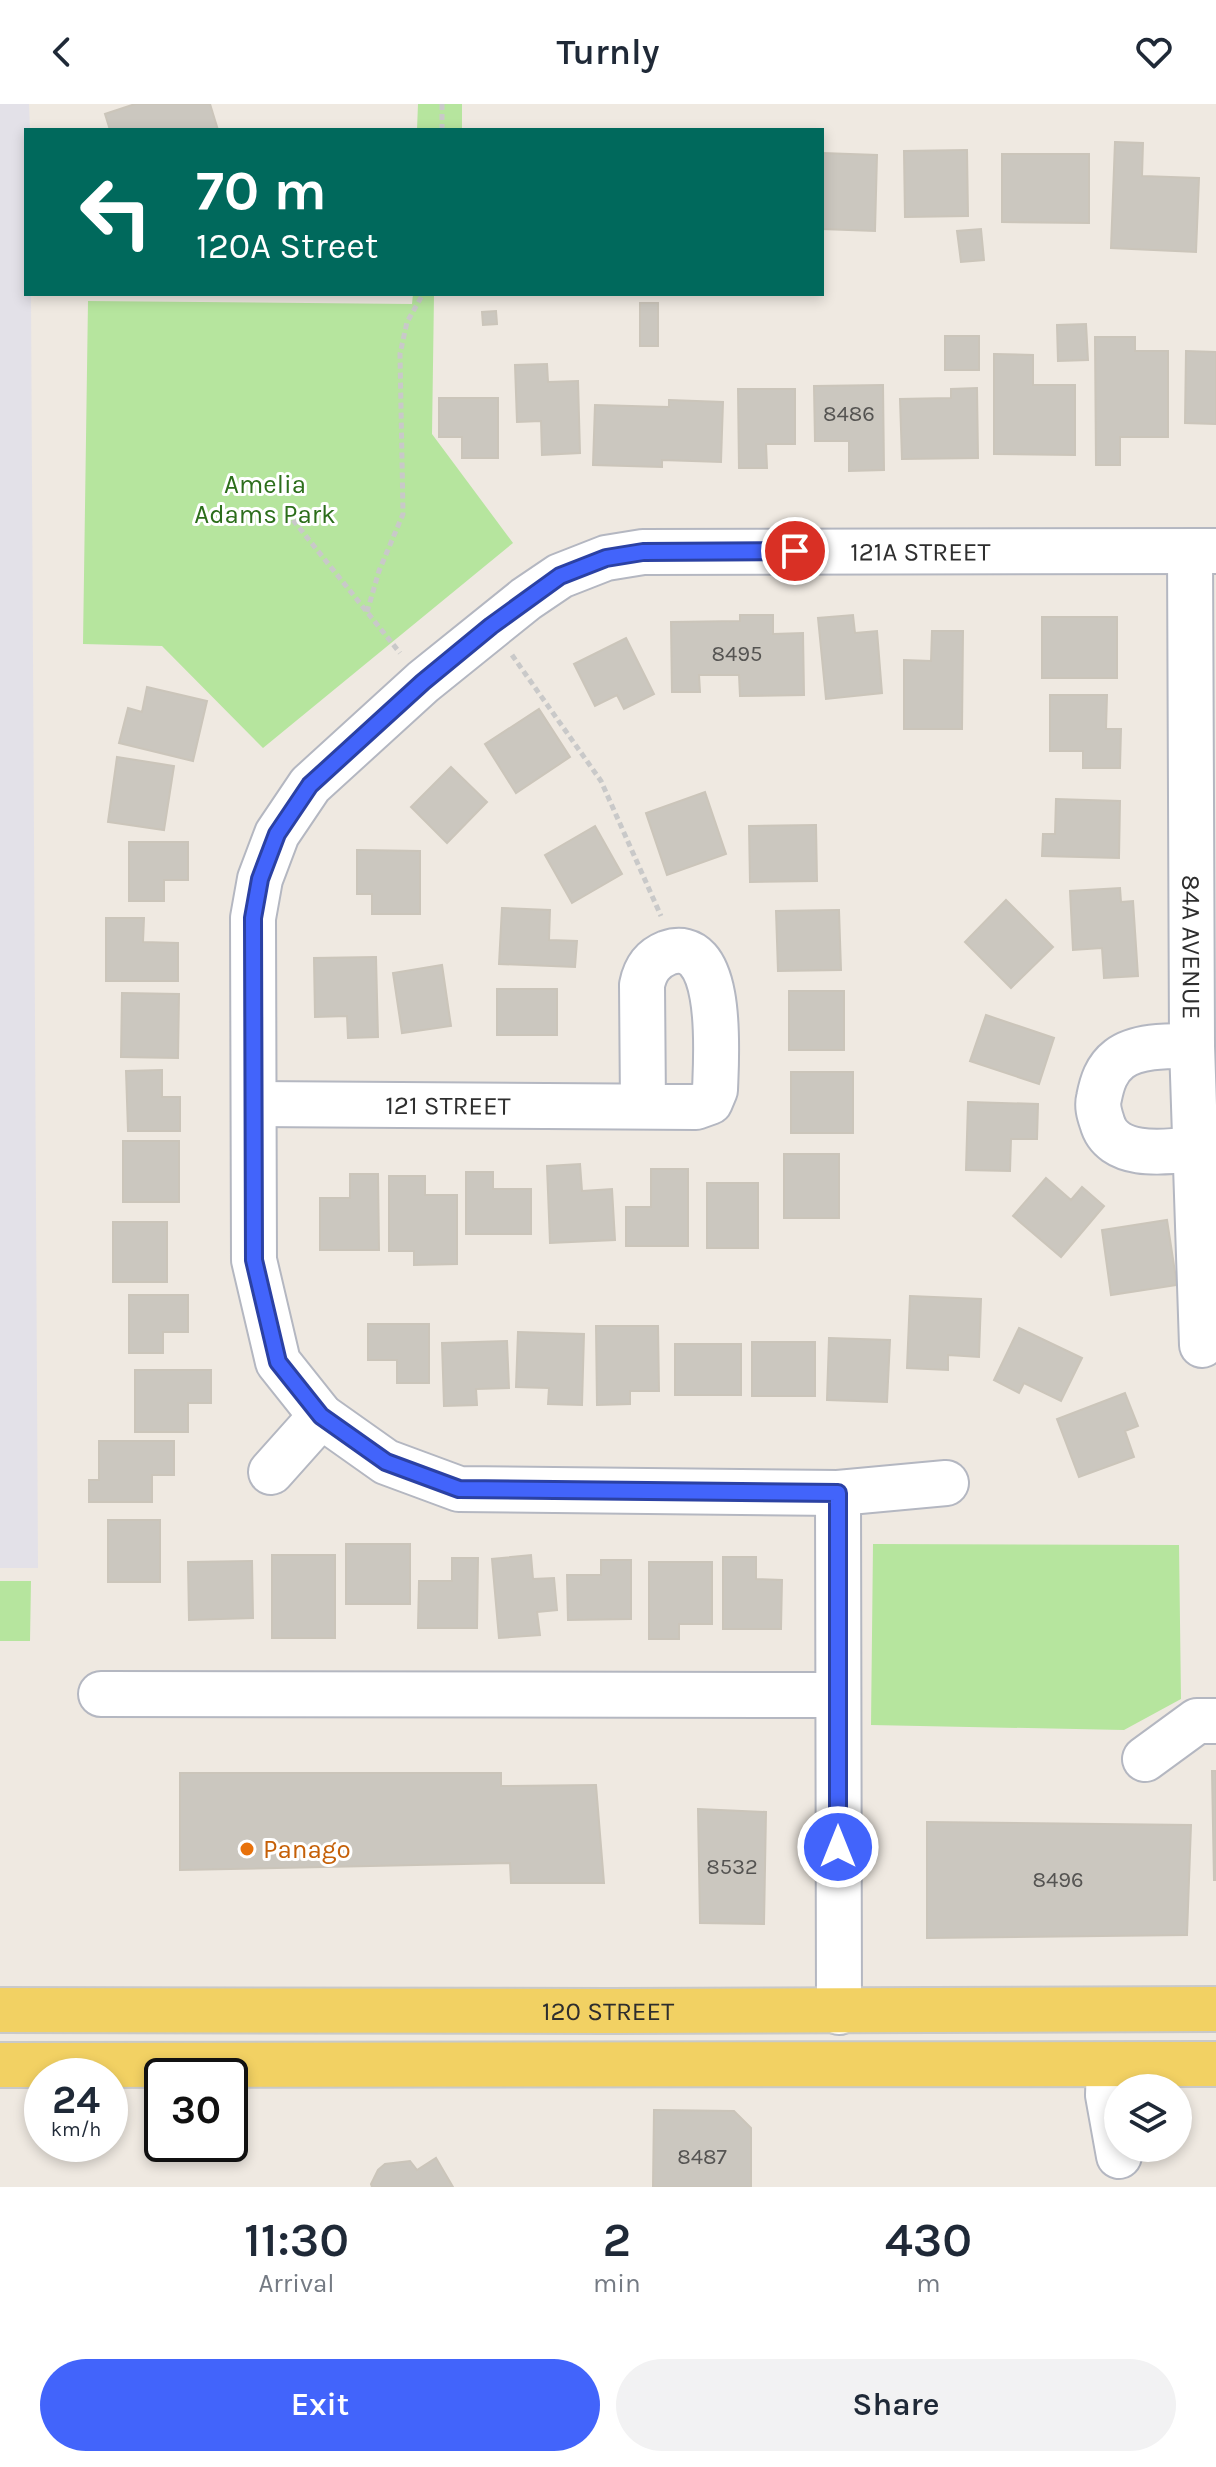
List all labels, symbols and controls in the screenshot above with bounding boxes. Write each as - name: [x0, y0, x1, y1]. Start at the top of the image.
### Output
- icon: back: [40, 30, 84, 74]
- icon: heart: [1132, 30, 1176, 74]
- text: Turnly: [557, 31, 659, 73]
- text: 70 m: [196, 158, 327, 223]
- icon: left: [64, 160, 168, 264]
- text: 120A Street: [196, 225, 378, 267]
- house number: 8486: [823, 401, 875, 427]
- park label: Amelia Adams Park: [194, 469, 336, 530]
- pin: [761, 517, 829, 585]
- icon: arrive: [773, 529, 817, 573]
- street label: 121A STREET: [850, 536, 991, 567]
- house number: 8495: [712, 641, 763, 667]
- street label: 84A AVENUE: [1176, 875, 1207, 1019]
- street label: 121 STREET: [385, 1089, 511, 1121]
- position arrow: [796, 1805, 880, 1889]
- place label: Panago: [263, 1834, 351, 1865]
- marker: Panago: [238, 1840, 256, 1858]
- house number: 8532: [706, 1854, 758, 1880]
- house number: 8496: [1032, 1867, 1084, 1893]
- street label: 120 STREET: [542, 1995, 674, 2027]
- speed limit sign: 30: [144, 2058, 248, 2162]
- map controls: [1104, 2074, 1192, 2162]
- button: layers: [1104, 2074, 1192, 2162]
- text: 24: [52, 2076, 100, 2123]
- text: km/h: [51, 2118, 101, 2141]
- house number: 8487: [677, 2144, 727, 2170]
- text: 11:30: [244, 2212, 349, 2268]
- text: 2: [603, 2212, 631, 2268]
- text: 430: [885, 2212, 972, 2268]
- text: Arrival: [258, 2268, 335, 2299]
- text: min: [593, 2268, 641, 2299]
- text: m: [916, 2268, 941, 2299]
- button: Exit: [40, 2359, 600, 2451]
- button: Share: [616, 2359, 1176, 2451]

